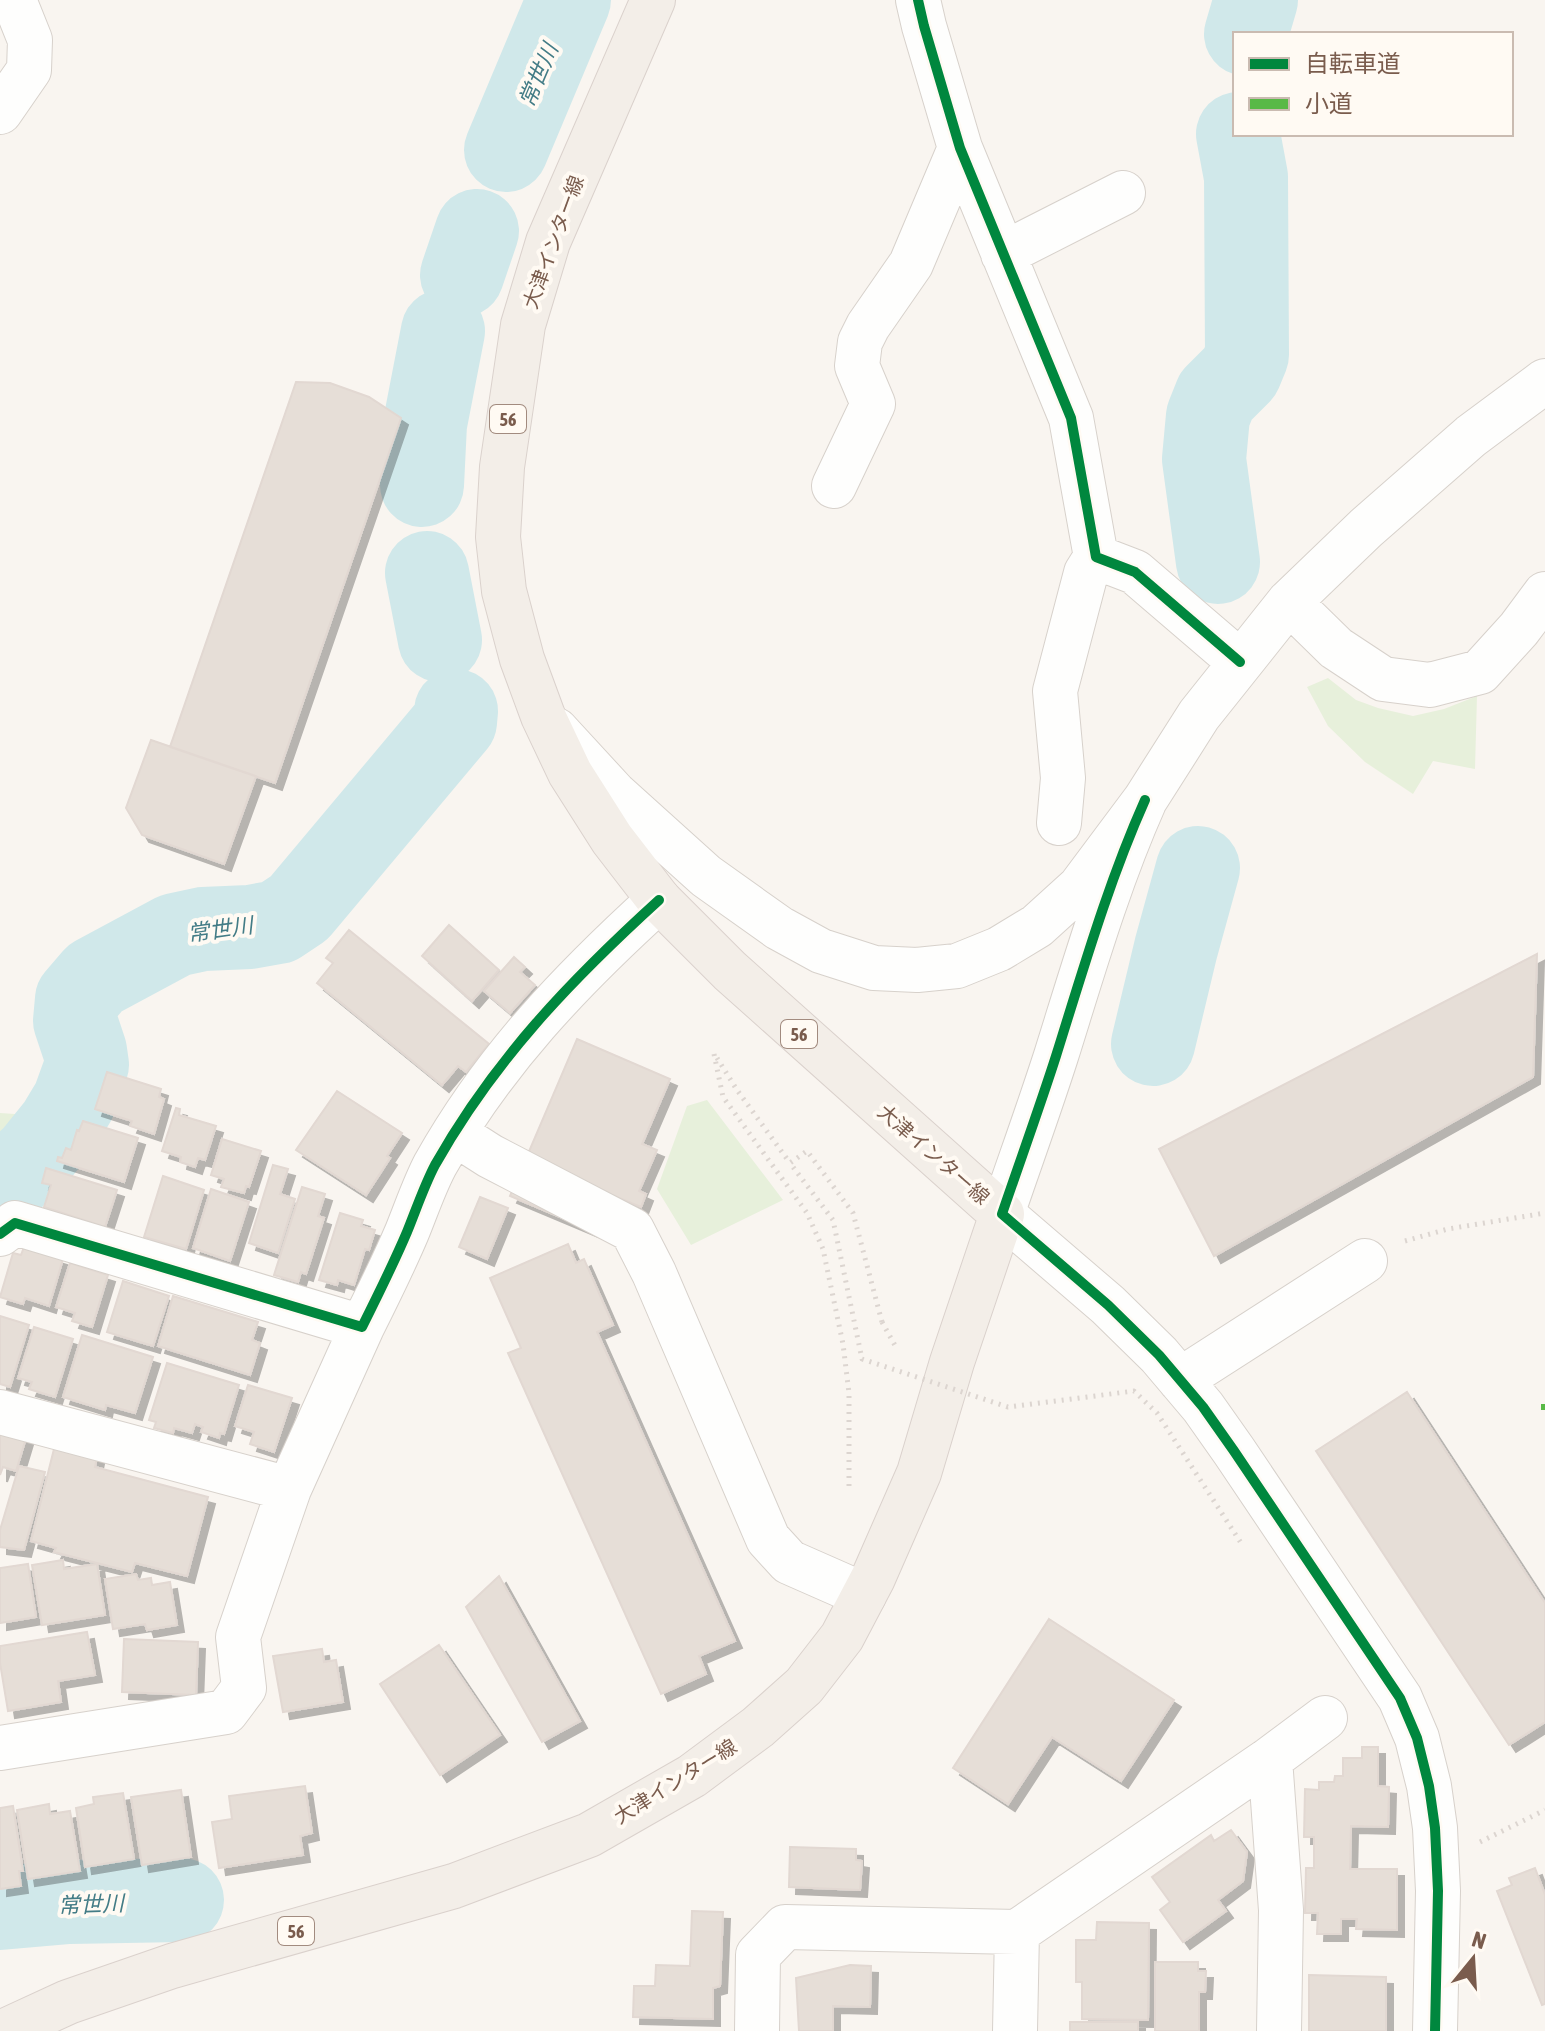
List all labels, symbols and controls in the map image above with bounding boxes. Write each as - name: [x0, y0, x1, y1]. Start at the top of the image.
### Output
- legend: [1233, 32, 1513, 136]
- water label: 常世川: [513, 38, 564, 110]
- text: 自転車道: [1305, 50, 1401, 77]
- text: 小道: [1305, 90, 1353, 117]
- street label: 大津インター線: [518, 172, 588, 312]
- road number: 56: [490, 405, 526, 433]
- water label: 常世川: [186, 911, 256, 946]
- road number: 56: [781, 1020, 817, 1048]
- street label: 大津インター線: [874, 1099, 994, 1209]
- street label: 大津インター線: [610, 1734, 740, 1828]
- water label: 常世川: [58, 1890, 126, 1918]
- road number: 56: [278, 1917, 314, 1945]
- north arrow: [1433, 1919, 1513, 1999]
- text: N: [1469, 1926, 1489, 1954]

